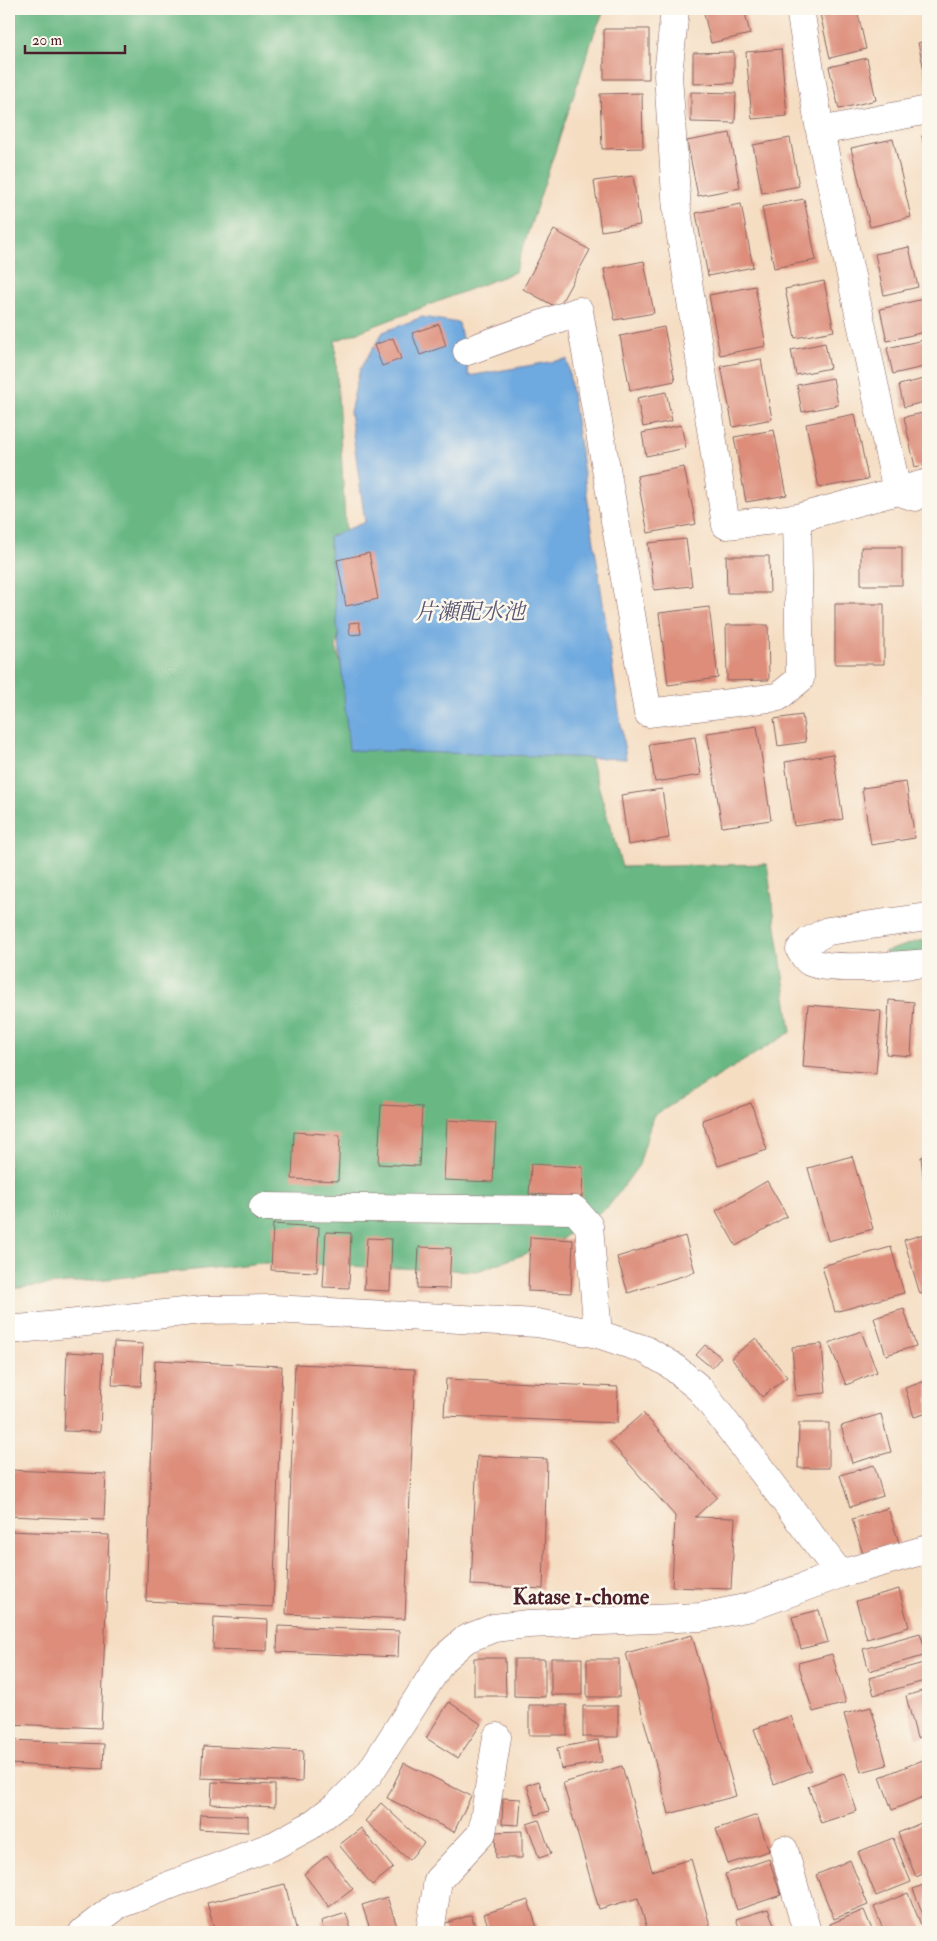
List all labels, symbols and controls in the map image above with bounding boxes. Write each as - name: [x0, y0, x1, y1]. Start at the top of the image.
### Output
- scale bar: [25, 22, 125, 54]
- text: 20 m: [32, 31, 62, 50]
- water label: 片瀬配水池: [415, 598, 528, 626]
- district label: Katase 1-chome: [513, 1583, 650, 1611]

